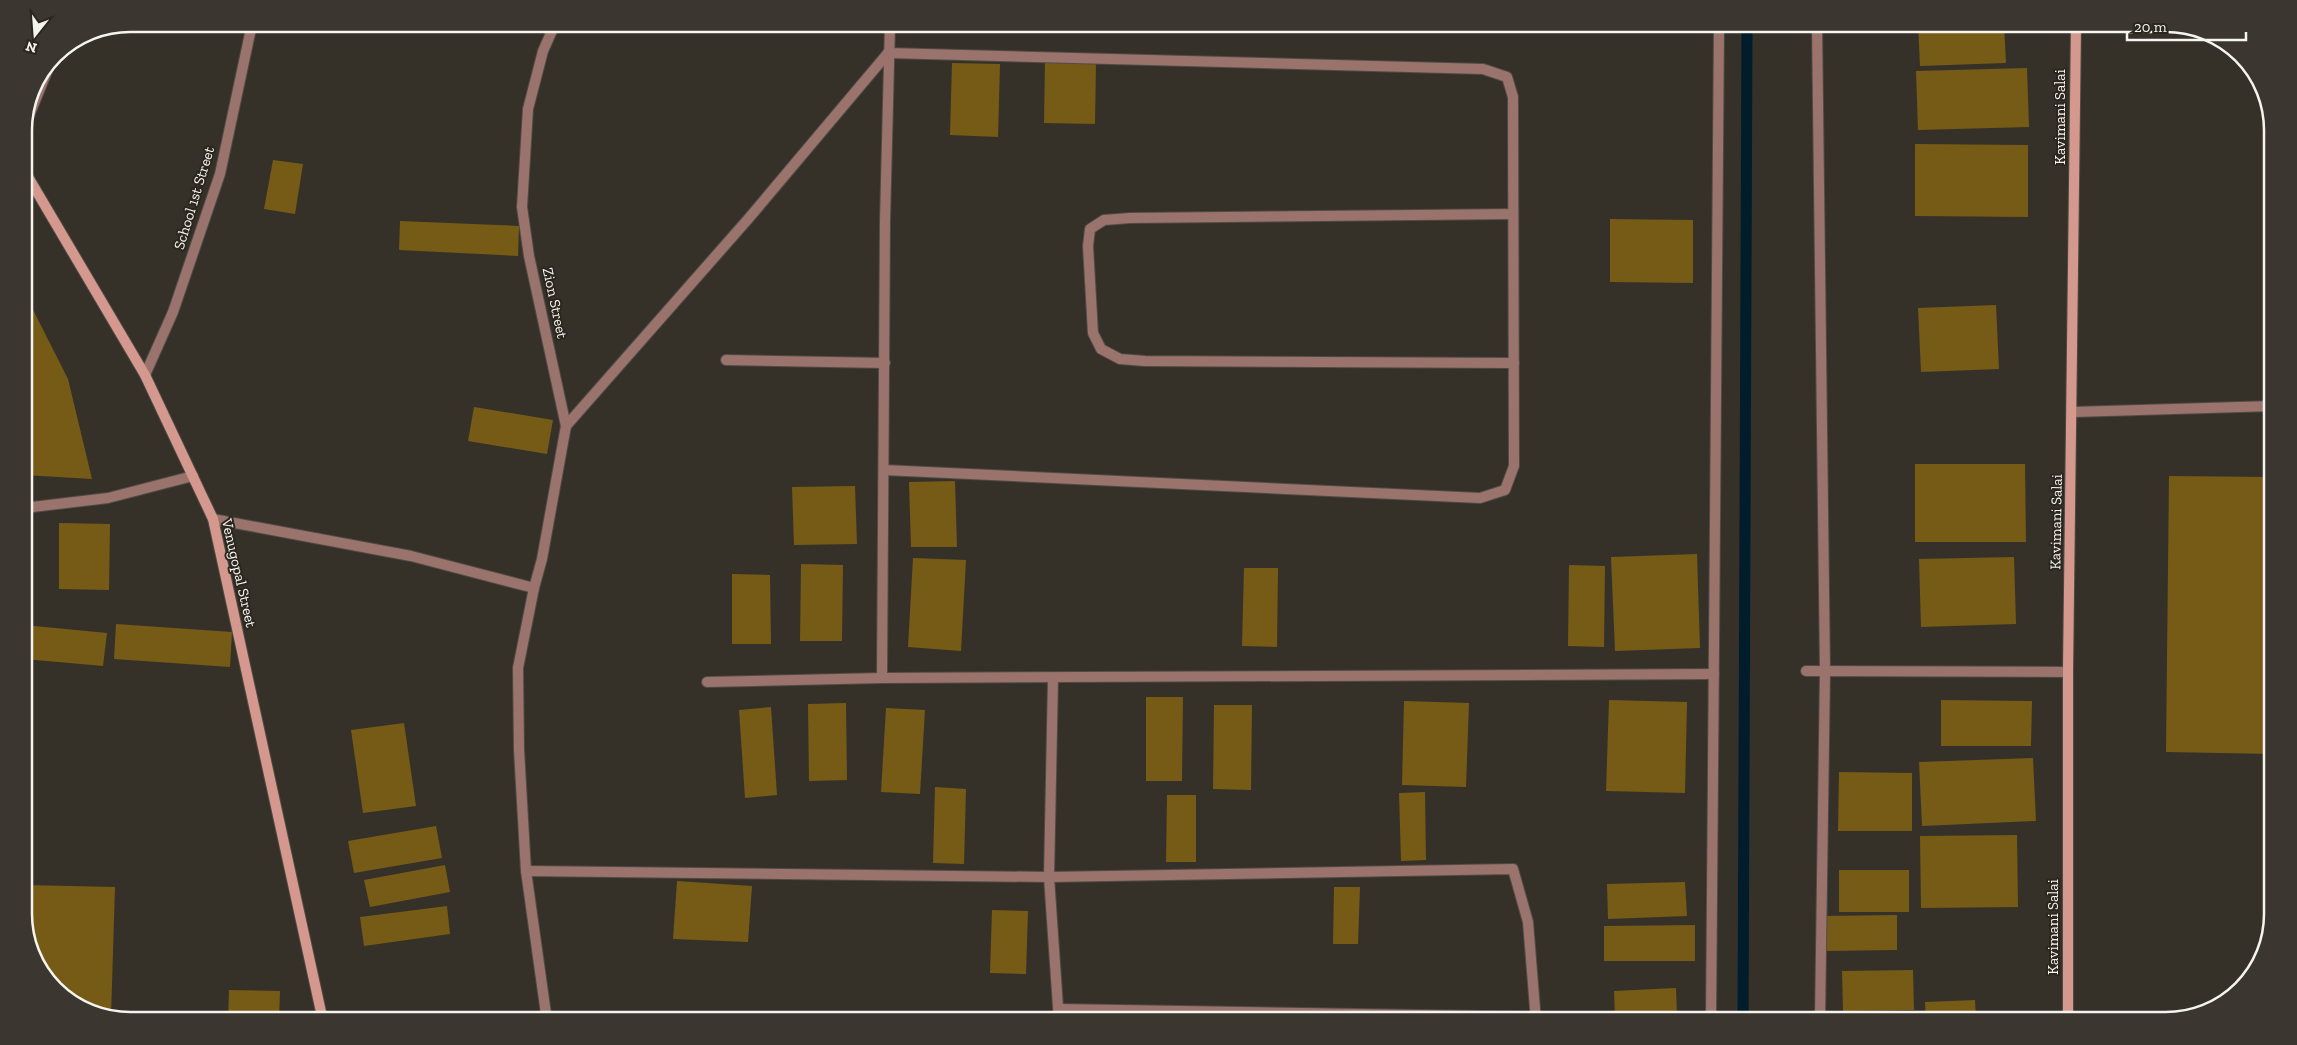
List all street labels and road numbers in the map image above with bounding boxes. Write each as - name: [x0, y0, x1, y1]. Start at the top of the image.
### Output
- street label: Kavimani Salai: [2051, 69, 2069, 165]
- street label: School 1st Street: [170, 144, 218, 252]
- street label: Zion Street: [539, 266, 571, 341]
- street label: Kavimani Salai: [2046, 474, 2066, 570]
- street label: Venugopal Street: [218, 516, 260, 630]
- street label: Kavimani Salai: [2044, 879, 2062, 975]

